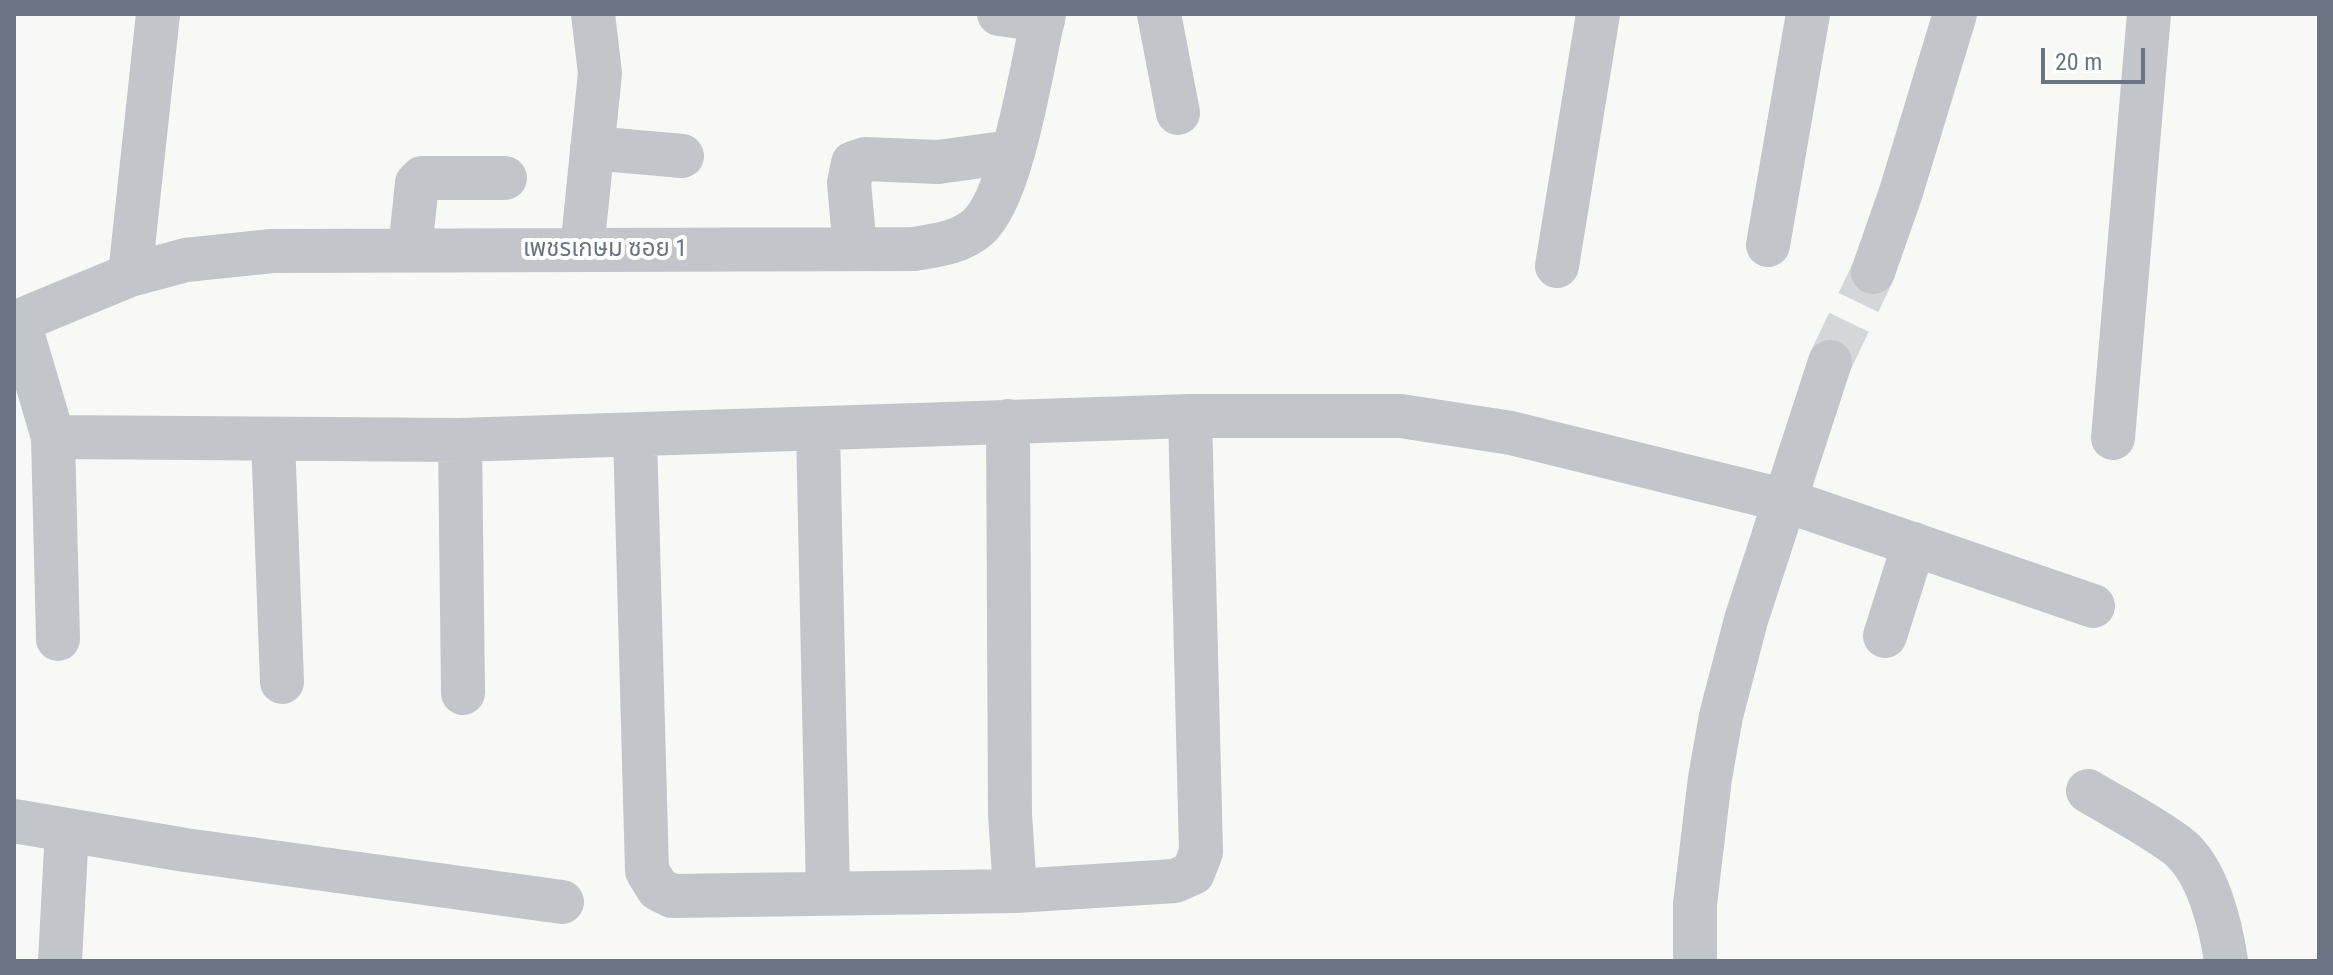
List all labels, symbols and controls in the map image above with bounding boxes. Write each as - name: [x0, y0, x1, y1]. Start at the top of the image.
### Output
- scale bar: [2045, 32, 2149, 82]
- text: 20 m: [2055, 48, 2102, 76]
- street label: เพชรเกษม ซอย 1: [523, 236, 687, 264]

